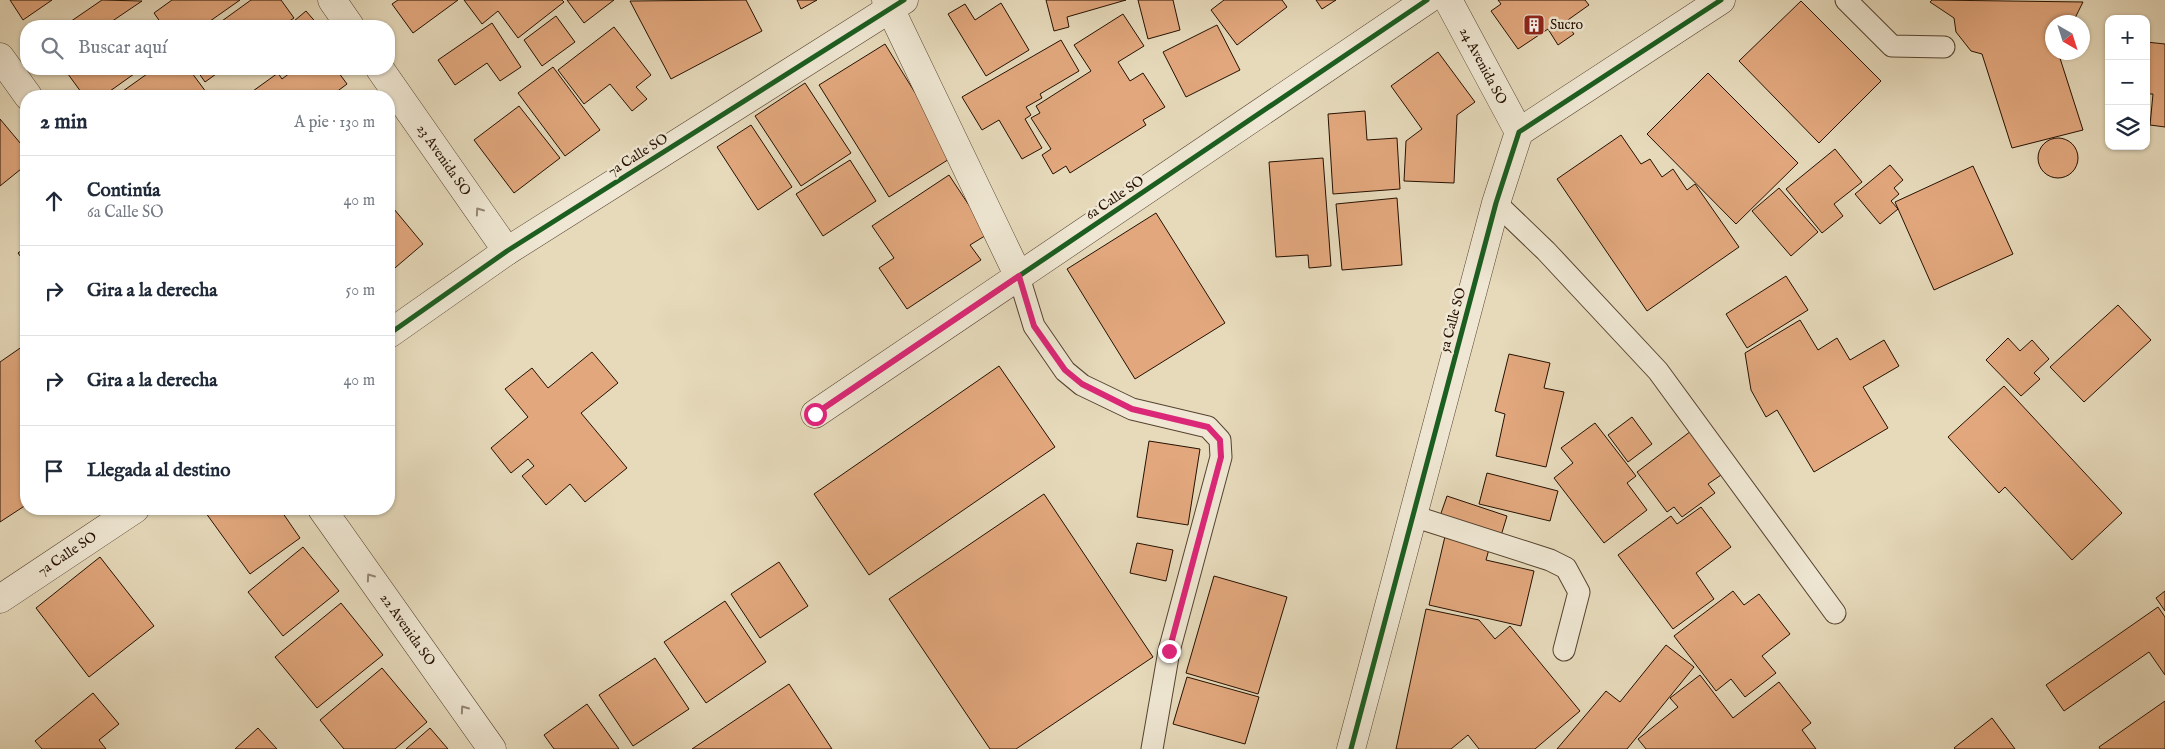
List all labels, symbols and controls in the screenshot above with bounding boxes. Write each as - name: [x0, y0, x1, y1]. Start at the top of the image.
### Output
- building icon: Sucro: [1522, 13, 1546, 37]
- north arrow: [2045, 15, 2090, 60]
- map controls: [2105, 15, 2150, 150]
- button: +: [2105, 15, 2150, 60]
- place label: Sucro: [1550, 16, 1584, 34]
- search box: [20, 20, 395, 75]
- street label: 24 Avenida SO: [1455, 24, 1511, 108]
- icon: search: [38, 34, 66, 62]
- text: Buscar aquí: [78, 36, 167, 60]
- button: −: [2105, 60, 2150, 105]
- button: layers: [2105, 105, 2150, 150]
- text: 2 min: [40, 109, 87, 136]
- text: A pie · 130 m: [294, 113, 375, 133]
- street label: 23 Avenida SO: [412, 121, 475, 200]
- street label: 7a Calle SO: [605, 129, 672, 181]
- street label: 6a Calle SO: [1082, 172, 1148, 224]
- text: Continúa: [87, 179, 161, 203]
- icon: ahead: [40, 187, 68, 215]
- text: 40 m: [343, 191, 375, 211]
- text: 6a Calle SO: [87, 203, 164, 223]
- one-way arrow: [476, 207, 485, 217]
- icon: right: [40, 277, 68, 305]
- text: Gira a la derecha: [87, 279, 217, 303]
- text: 50 m: [346, 281, 375, 301]
- street label: 5a Calle SO: [1436, 285, 1470, 354]
- icon: right: [40, 367, 68, 395]
- text: Gira a la derecha: [87, 369, 217, 393]
- text: 40 m: [343, 371, 375, 391]
- route start: [804, 403, 827, 426]
- icon: arrive: [40, 457, 68, 485]
- text: Llegada al destino: [87, 459, 230, 483]
- street label: 7a Calle SO: [34, 528, 101, 580]
- one-way arrow: [367, 573, 376, 582]
- street label: 22 Avenida SO: [376, 590, 440, 670]
- route end: [1158, 640, 1181, 663]
- one-way arrow: [461, 705, 470, 715]

